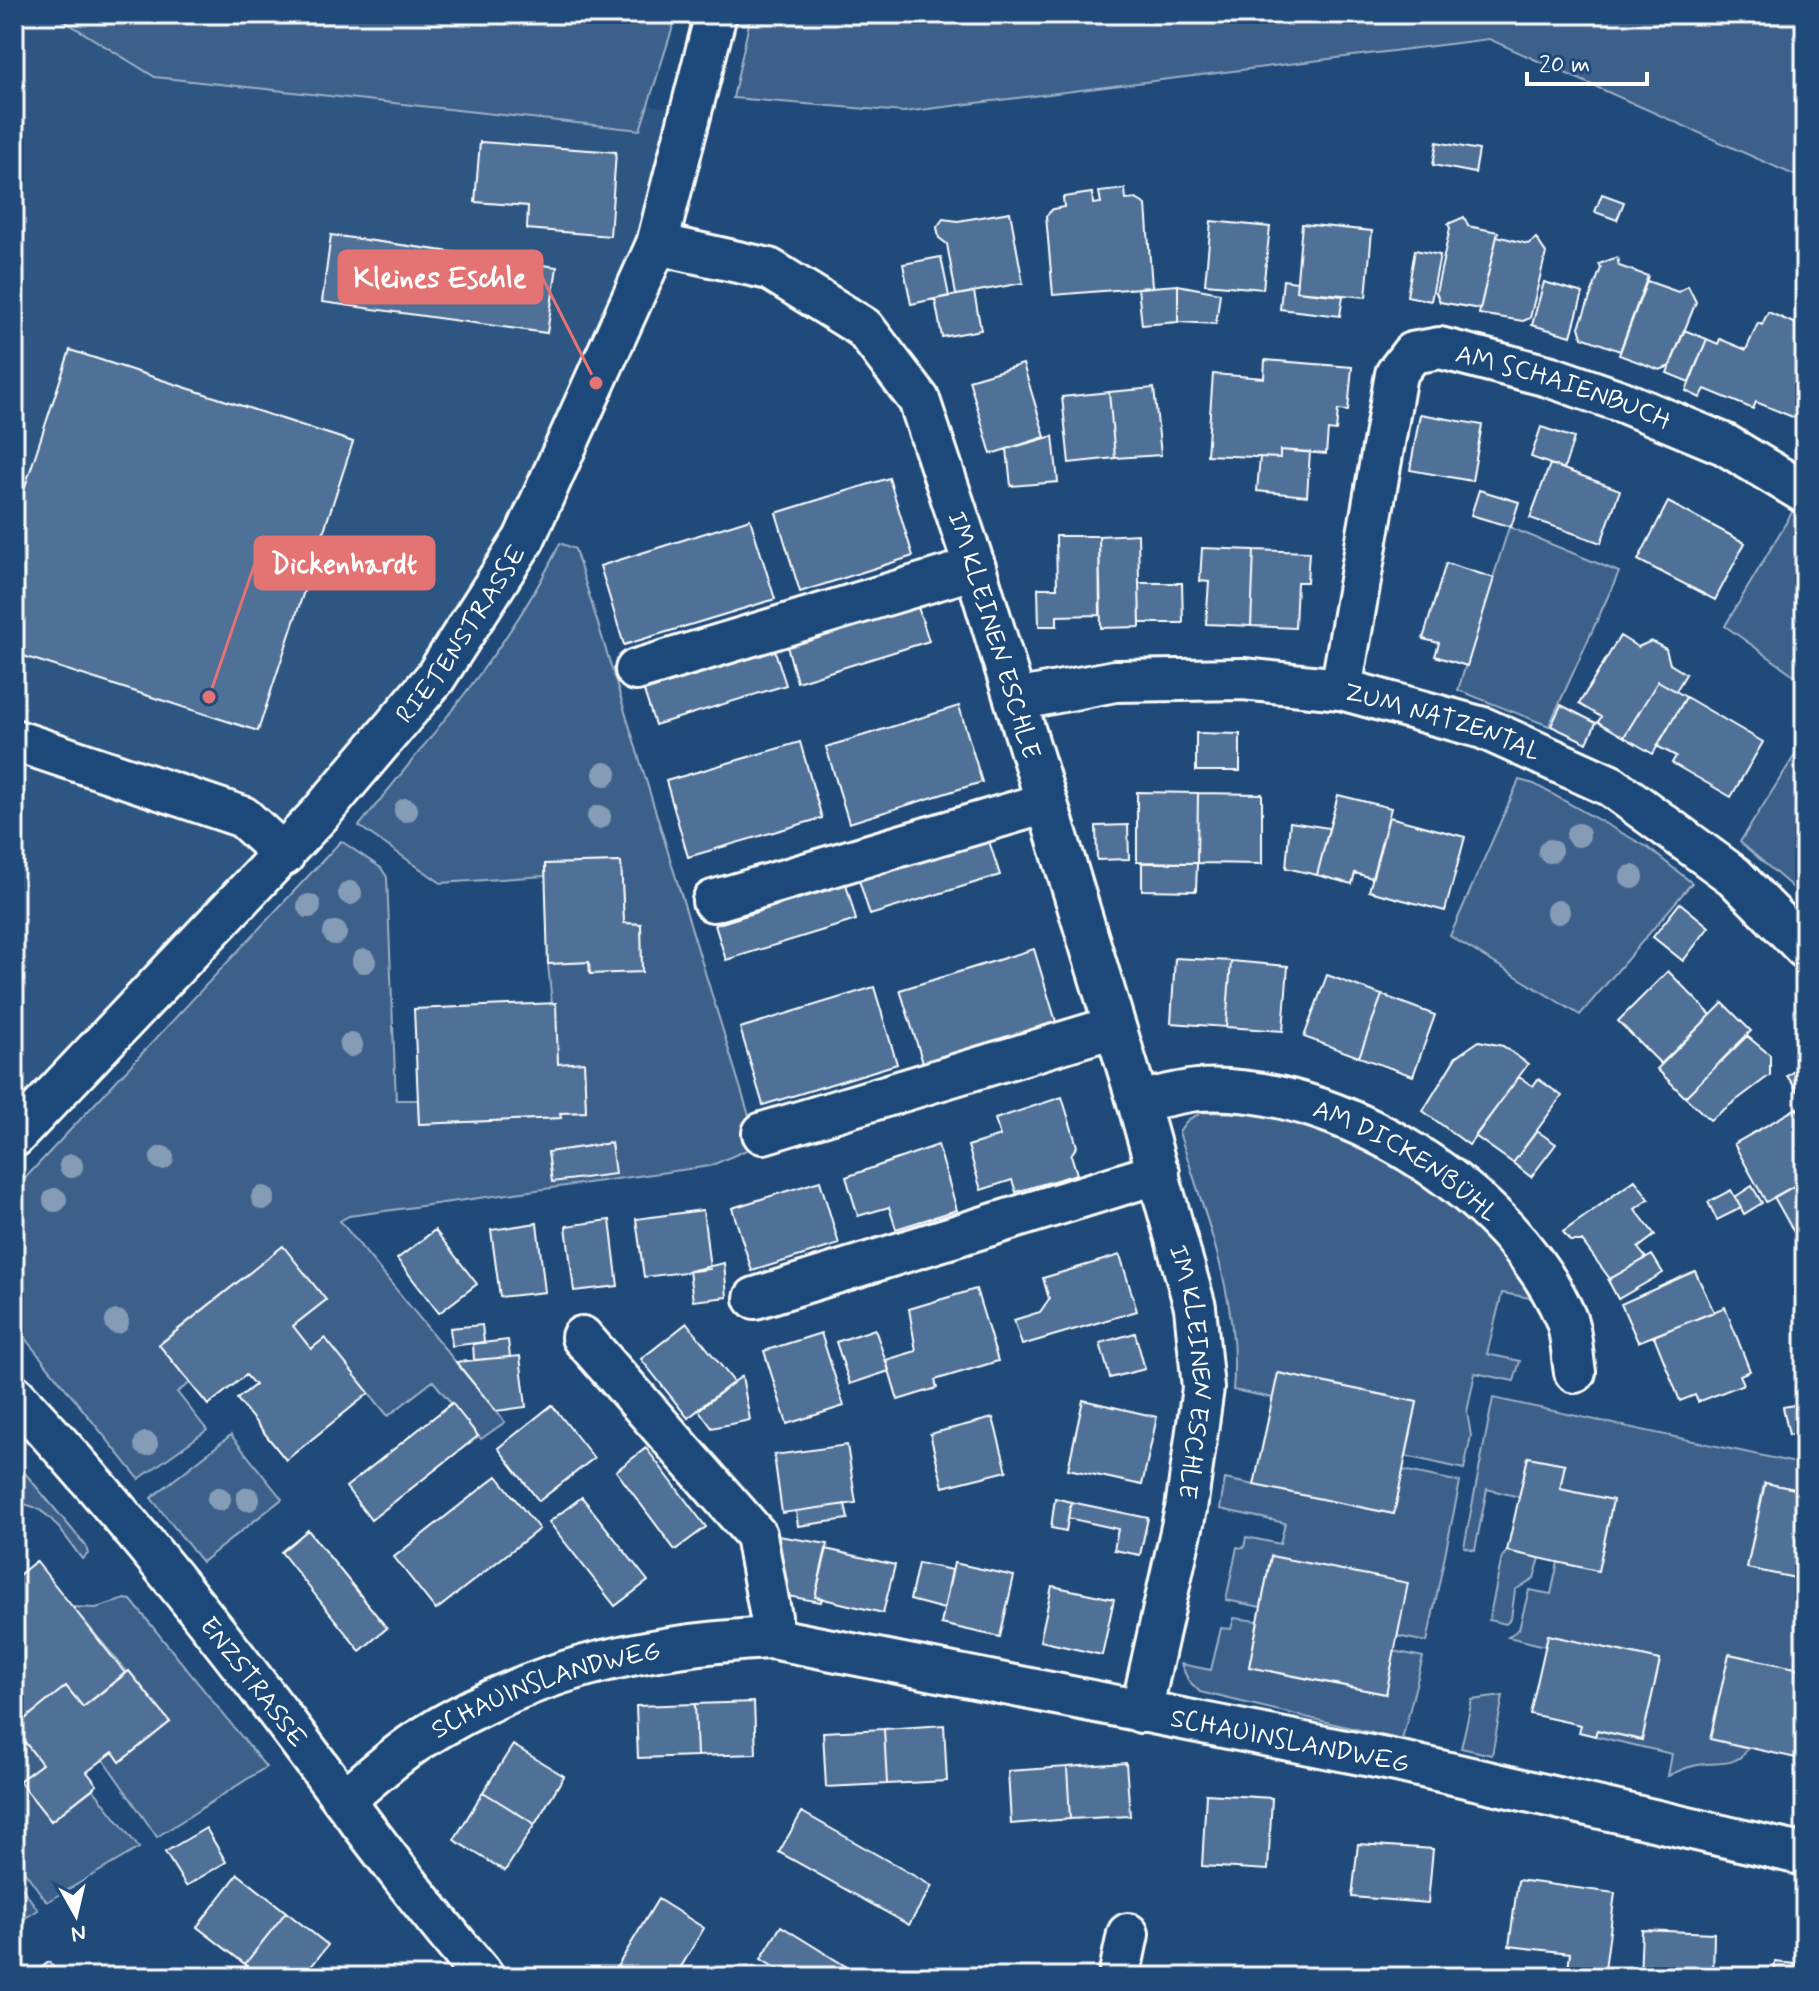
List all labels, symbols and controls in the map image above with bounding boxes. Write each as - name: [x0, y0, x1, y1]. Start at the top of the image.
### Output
- scale bar: [1527, 36, 1647, 86]
- text: 20 m: [1539, 50, 1590, 81]
- callout: Kleines Eschle: [339, 251, 542, 303]
- text: Kleines Eschle: [354, 261, 527, 298]
- street label: AM SCHAIENBUCH: [1452, 338, 1676, 439]
- street label: IM KLEINEN ESCHLE: [938, 507, 1047, 763]
- callout: Dickenhardt: [255, 537, 434, 589]
- street label: RIETENSTRASSE: [389, 539, 535, 731]
- text: Dickenhardt: [271, 547, 418, 584]
- street label: ZUM NATZENTAL: [1340, 676, 1546, 771]
- street label: AM DICKENBÜHL: [1308, 1093, 1505, 1231]
- street label: IM KLEINEN ESCHLE: [1160, 1241, 1219, 1501]
- street label: ENZSTRASSE: [191, 1610, 314, 1755]
- street label: SCHAUINSLANDWEG: [425, 1635, 663, 1748]
- street label: SCHAUINSLANDWEG: [1167, 1702, 1412, 1782]
- north arrow: [36, 1875, 116, 1955]
- text: N: [69, 1918, 88, 1948]

